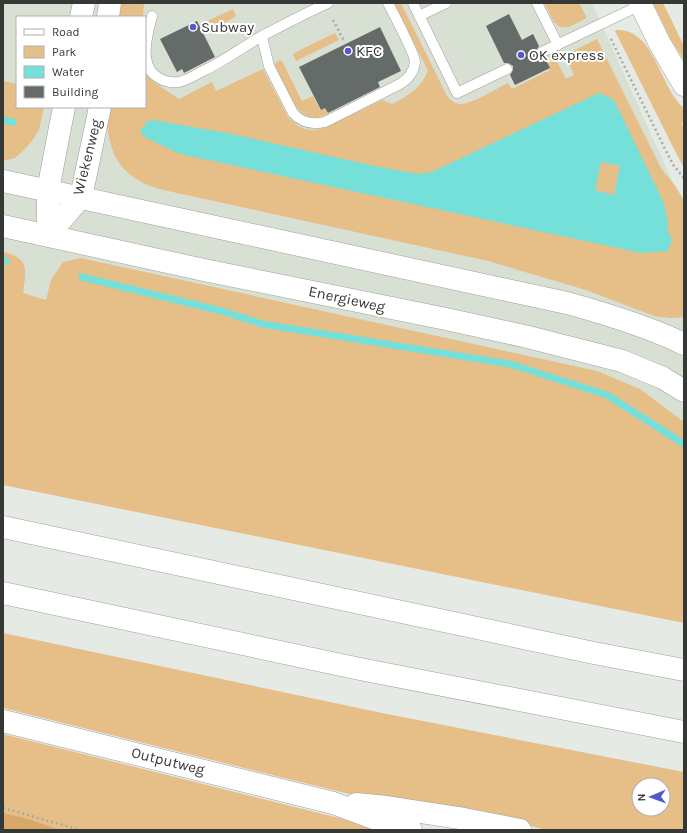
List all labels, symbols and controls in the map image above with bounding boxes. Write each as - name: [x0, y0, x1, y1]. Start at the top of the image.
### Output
- legend: [16, 16, 146, 108]
- place label: Subway: [201, 18, 254, 36]
- marker: Subway: [188, 22, 198, 32]
- text: Road: [52, 25, 80, 39]
- place label: KFC: [356, 42, 382, 60]
- text: Park: [52, 45, 77, 59]
- marker: KFC: [343, 46, 353, 56]
- place label: OK express: [529, 46, 604, 64]
- marker: OK express: [516, 50, 526, 60]
- text: Water: [52, 65, 85, 79]
- text: Building: [52, 85, 99, 99]
- street label: Wiekenweg: [69, 117, 105, 197]
- street label: Energieweg: [307, 282, 388, 316]
- street label: Outputweg: [129, 743, 207, 779]
- north arrow: [631, 777, 671, 817]
- text: N: [635, 793, 648, 802]

